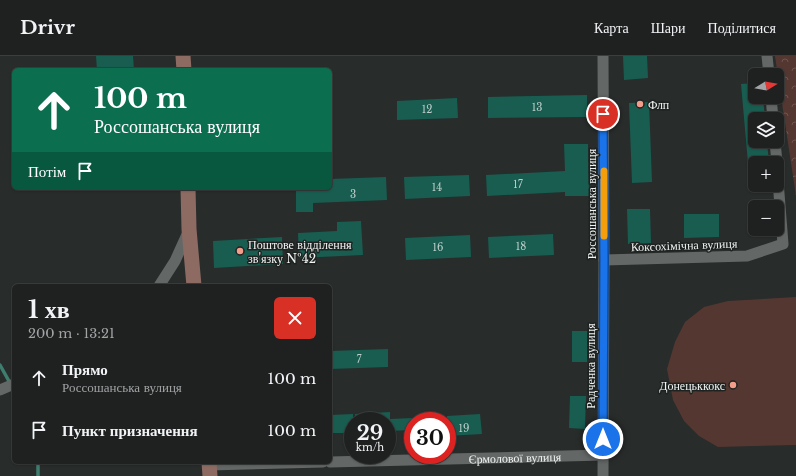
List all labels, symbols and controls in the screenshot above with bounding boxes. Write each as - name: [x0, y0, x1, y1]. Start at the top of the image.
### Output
- text: Drivr: [20, 16, 75, 39]
- text: Карта: [594, 19, 629, 37]
- text: Шари: [651, 19, 686, 37]
- text: Поділитися: [708, 19, 776, 37]
- north arrow: [748, 68, 784, 104]
- map controls: [748, 68, 784, 236]
- text: 100 m: [94, 81, 187, 116]
- icon: ahead: [28, 84, 80, 136]
- pin: [586, 97, 620, 131]
- place label: Флп: [648, 97, 670, 112]
- marker: Флп: [635, 99, 645, 109]
- house number: 13: [532, 101, 542, 114]
- house number: 12: [422, 103, 432, 116]
- icon: arrive: [592, 103, 614, 125]
- button: layers: [748, 112, 784, 148]
- text: Россошанська вулиця: [94, 116, 260, 138]
- street label: Россошанська вулиця: [584, 148, 599, 259]
- button: +: [748, 156, 784, 192]
- icon: arrive: [74, 160, 96, 182]
- text: Потім: [28, 162, 66, 181]
- house number: 17: [513, 178, 524, 191]
- house number: 14: [432, 181, 442, 194]
- house number: 3: [350, 188, 356, 201]
- button: −: [748, 200, 784, 236]
- street label: Коксохімічна вулиця: [630, 236, 738, 254]
- place label: Поштове відділення зв'язку №42: [248, 237, 352, 266]
- house number: 18: [516, 240, 526, 253]
- house number: 16: [433, 241, 443, 254]
- marker: Поштове відділення зв'язку №42: [235, 246, 245, 256]
- text: 1 хв: [28, 295, 70, 324]
- button: close: [274, 297, 316, 339]
- street label: Радченка вулиця: [583, 323, 598, 409]
- text: 200 m · 13:21: [28, 325, 115, 342]
- house number: 7: [356, 353, 362, 366]
- text: Прямо: [62, 360, 108, 379]
- icon: ahead: [28, 367, 50, 389]
- text: 100 m: [267, 369, 316, 388]
- place label: Донецьккокс: [659, 378, 725, 393]
- text: Россошанська вулиця: [62, 379, 182, 396]
- marker: Донецьккокс: [728, 380, 738, 390]
- speed limit sign: 30: [404, 412, 456, 464]
- position arrow: [582, 418, 624, 460]
- icon: arrive: [28, 419, 50, 441]
- text: Пункт призначення: [62, 421, 198, 440]
- text: 100 m: [267, 421, 316, 440]
- text: 29: [357, 421, 383, 445]
- house number: 19: [459, 422, 469, 435]
- text: km/h: [356, 441, 384, 454]
- street label: Єрмолової вулиця: [468, 449, 562, 466]

